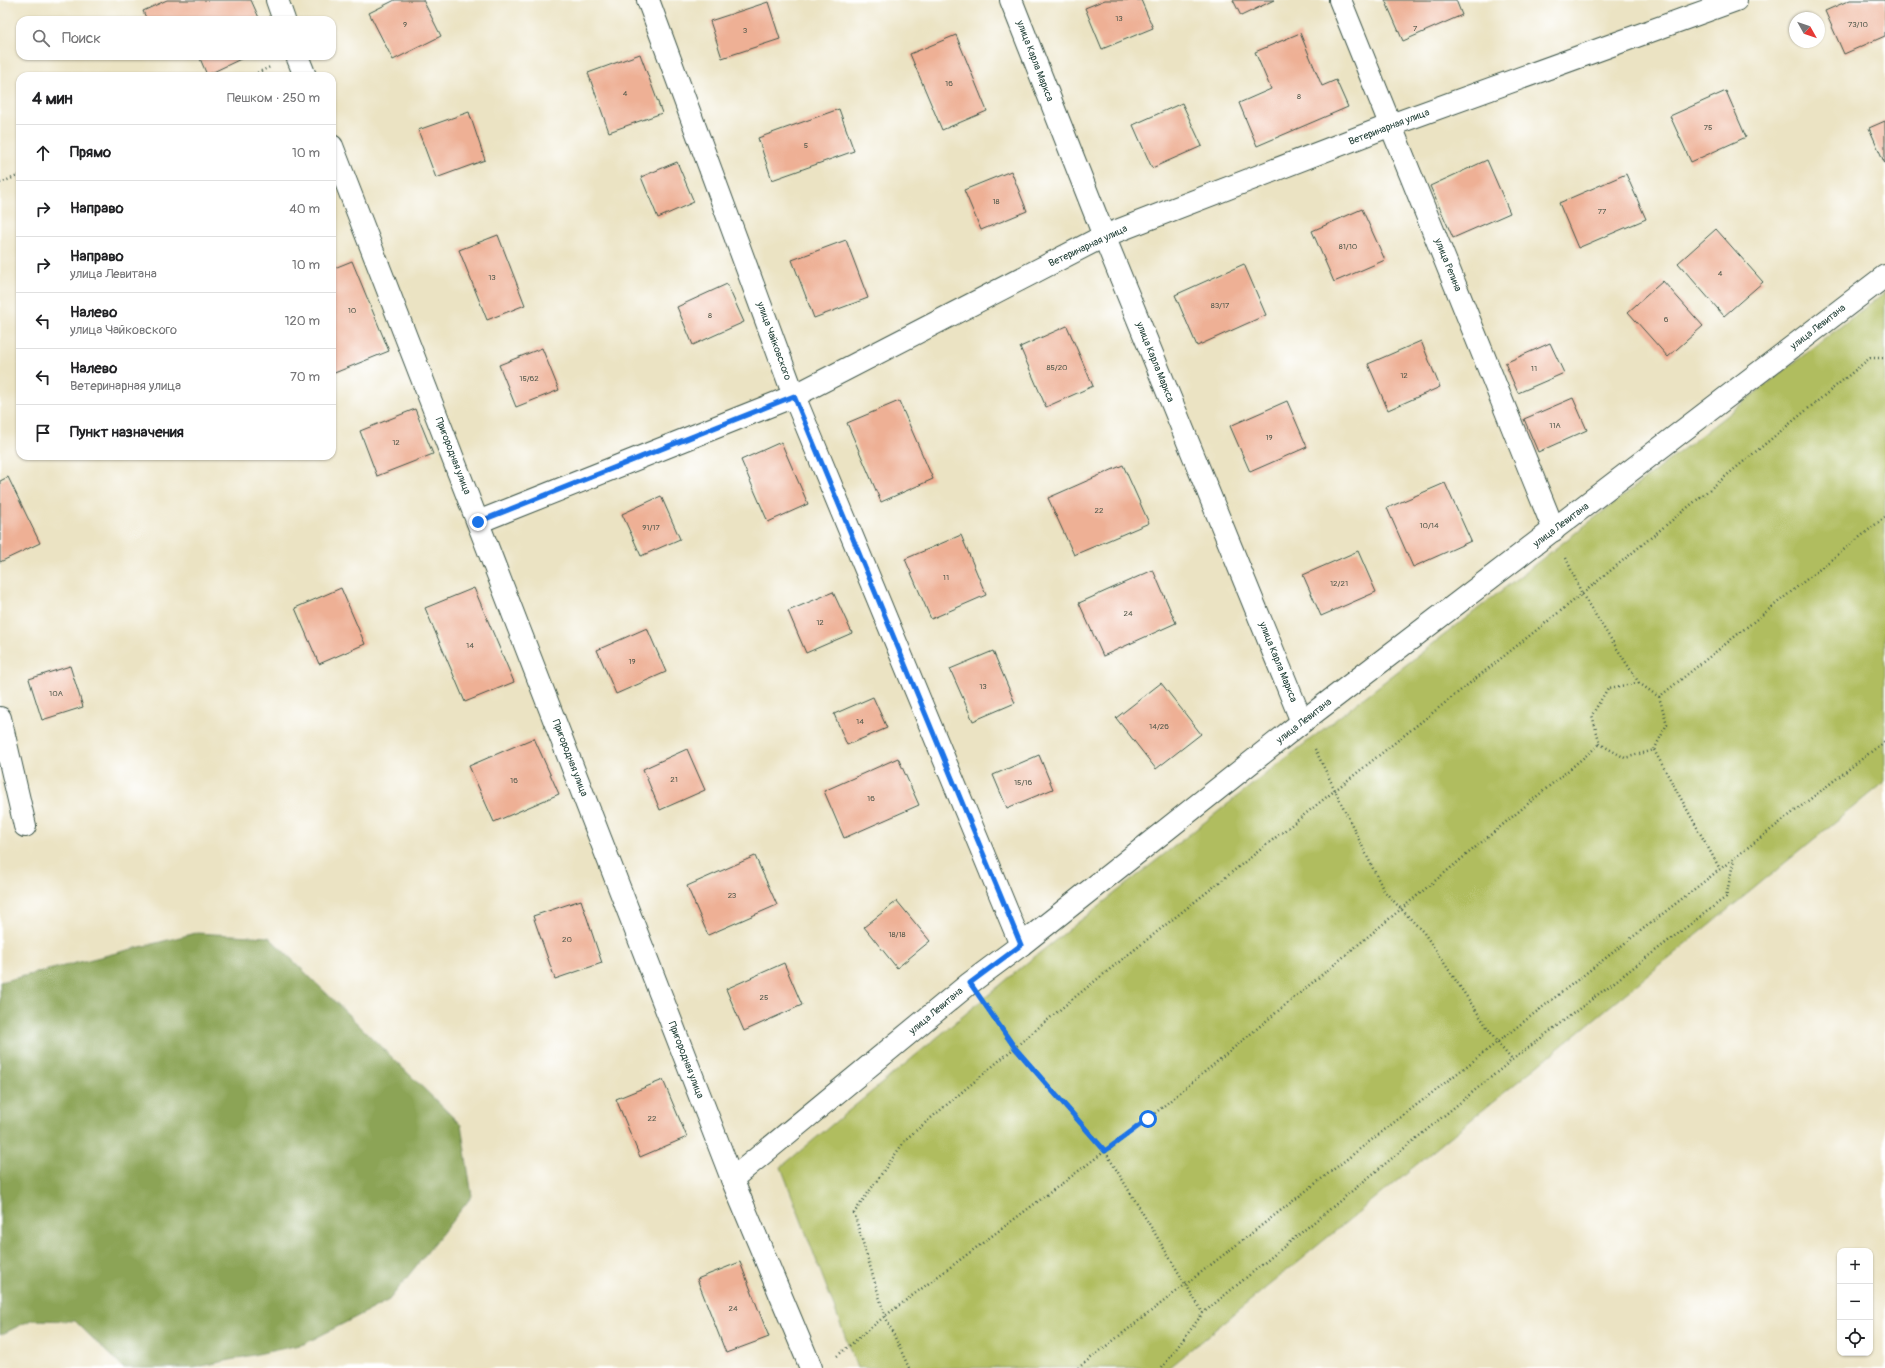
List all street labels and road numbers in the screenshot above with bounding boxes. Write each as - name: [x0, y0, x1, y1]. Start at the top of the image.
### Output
- street label: улица Карла Маркса: [1014, 18, 1056, 103]
- street label: Ветеринарная улица: [1347, 106, 1431, 148]
- street label: Ветеринарная улица: [1047, 222, 1130, 270]
- street label: улица Репина: [1432, 236, 1464, 294]
- street label: улица Чайковского: [754, 299, 794, 382]
- street label: улица Левитана: [1787, 302, 1848, 353]
- street label: улица Карла Маркса: [1133, 319, 1177, 404]
- street label: Пригородная улица: [433, 416, 473, 496]
- street label: улица Левитана: [1530, 500, 1592, 550]
- street label: улица Карла Маркса: [1256, 619, 1300, 704]
- street label: улица Левитана: [1273, 696, 1334, 747]
- street label: Пригородная улица: [550, 718, 590, 798]
- street label: улица Левитана: [906, 985, 966, 1038]
- street label: Пригородная улица: [666, 1020, 706, 1100]

